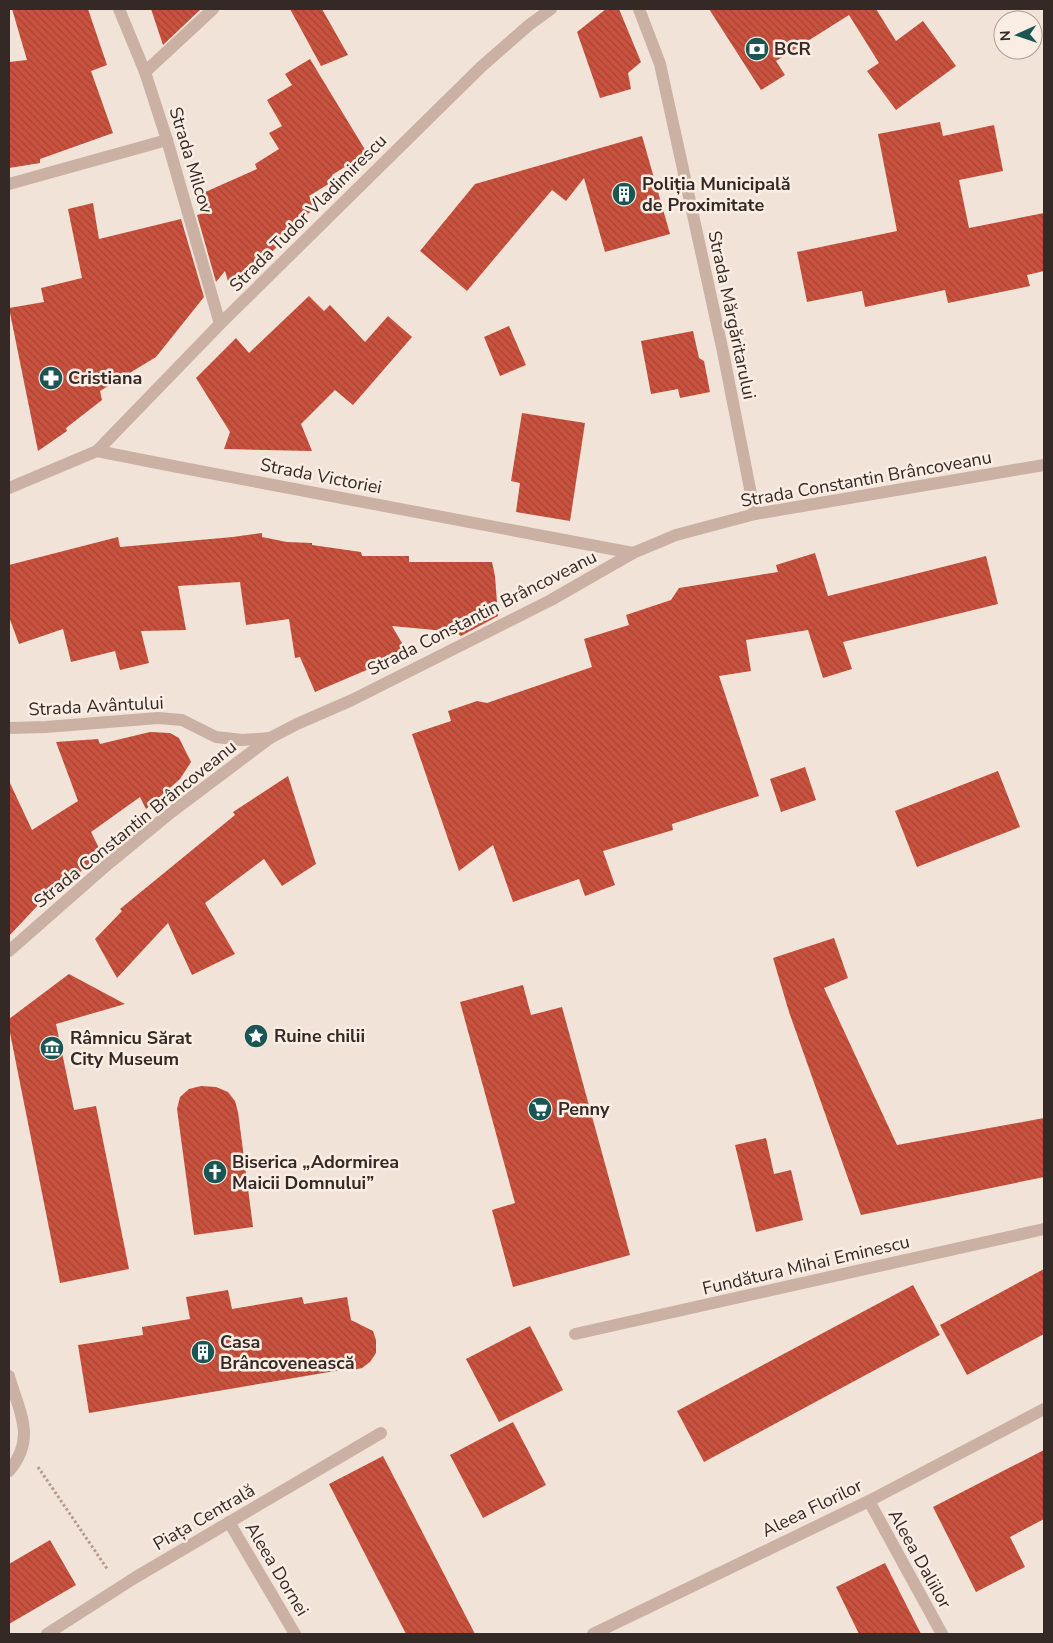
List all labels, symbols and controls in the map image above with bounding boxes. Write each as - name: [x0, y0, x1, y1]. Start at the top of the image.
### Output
- north arrow: [993, 10, 1043, 60]
- text: N: [996, 30, 1015, 41]
- bank icon: BCR: [744, 36, 770, 62]
- place label: BCR: [774, 37, 812, 61]
- street label: Strada Milcov: [163, 104, 219, 217]
- street label: Strada Tudor Vladimirescu: [224, 129, 392, 297]
- place label: Poliția Municipală de Proximitate: [642, 172, 791, 217]
- building icon: Poliția Municipală de Proximitate: [611, 181, 637, 207]
- street label: Strada Mărgăritarului: [702, 228, 762, 402]
- pharmacy icon: Cristiana: [38, 365, 64, 391]
- place label: Cristiana: [68, 366, 142, 390]
- street label: Strada Constantin Brâncoveanu: [739, 445, 993, 513]
- street label: Strada Victoriei: [258, 452, 384, 500]
- street label: Strada Constantin Brâncoveanu: [363, 545, 601, 681]
- street label: Strada Avântului: [28, 690, 164, 722]
- street label: Strada Constantin Brâncoveanu: [29, 735, 241, 913]
- place icon: Ruine chilii: [243, 1023, 269, 1049]
- place label: Ruine chilii: [274, 1024, 365, 1048]
- place label: Râmnicu Sărat City Museum: [70, 1026, 192, 1071]
- museum icon: Râmnicu Sărat City Museum: [39, 1035, 65, 1061]
- supermarket icon: Penny: [527, 1096, 553, 1122]
- place label: Penny: [558, 1097, 610, 1121]
- place label: Biserica „Adormirea Maicii Domnului”: [232, 1150, 399, 1195]
- church icon: Biserica „Adormirea Maicii Domnului”: [202, 1159, 228, 1185]
- street label: Fundătura Mihai Eminescu: [700, 1229, 912, 1301]
- place label: Casa Brâncovenească: [220, 1330, 355, 1375]
- building icon: Casa Brâncovenească: [190, 1339, 216, 1365]
- street label: Aleea Florilor: [758, 1473, 867, 1543]
- street label: Piața Centrală: [149, 1478, 259, 1556]
- street label: Aleea Daliilor: [883, 1505, 957, 1613]
- street label: Aleea Dornei: [240, 1518, 314, 1620]

